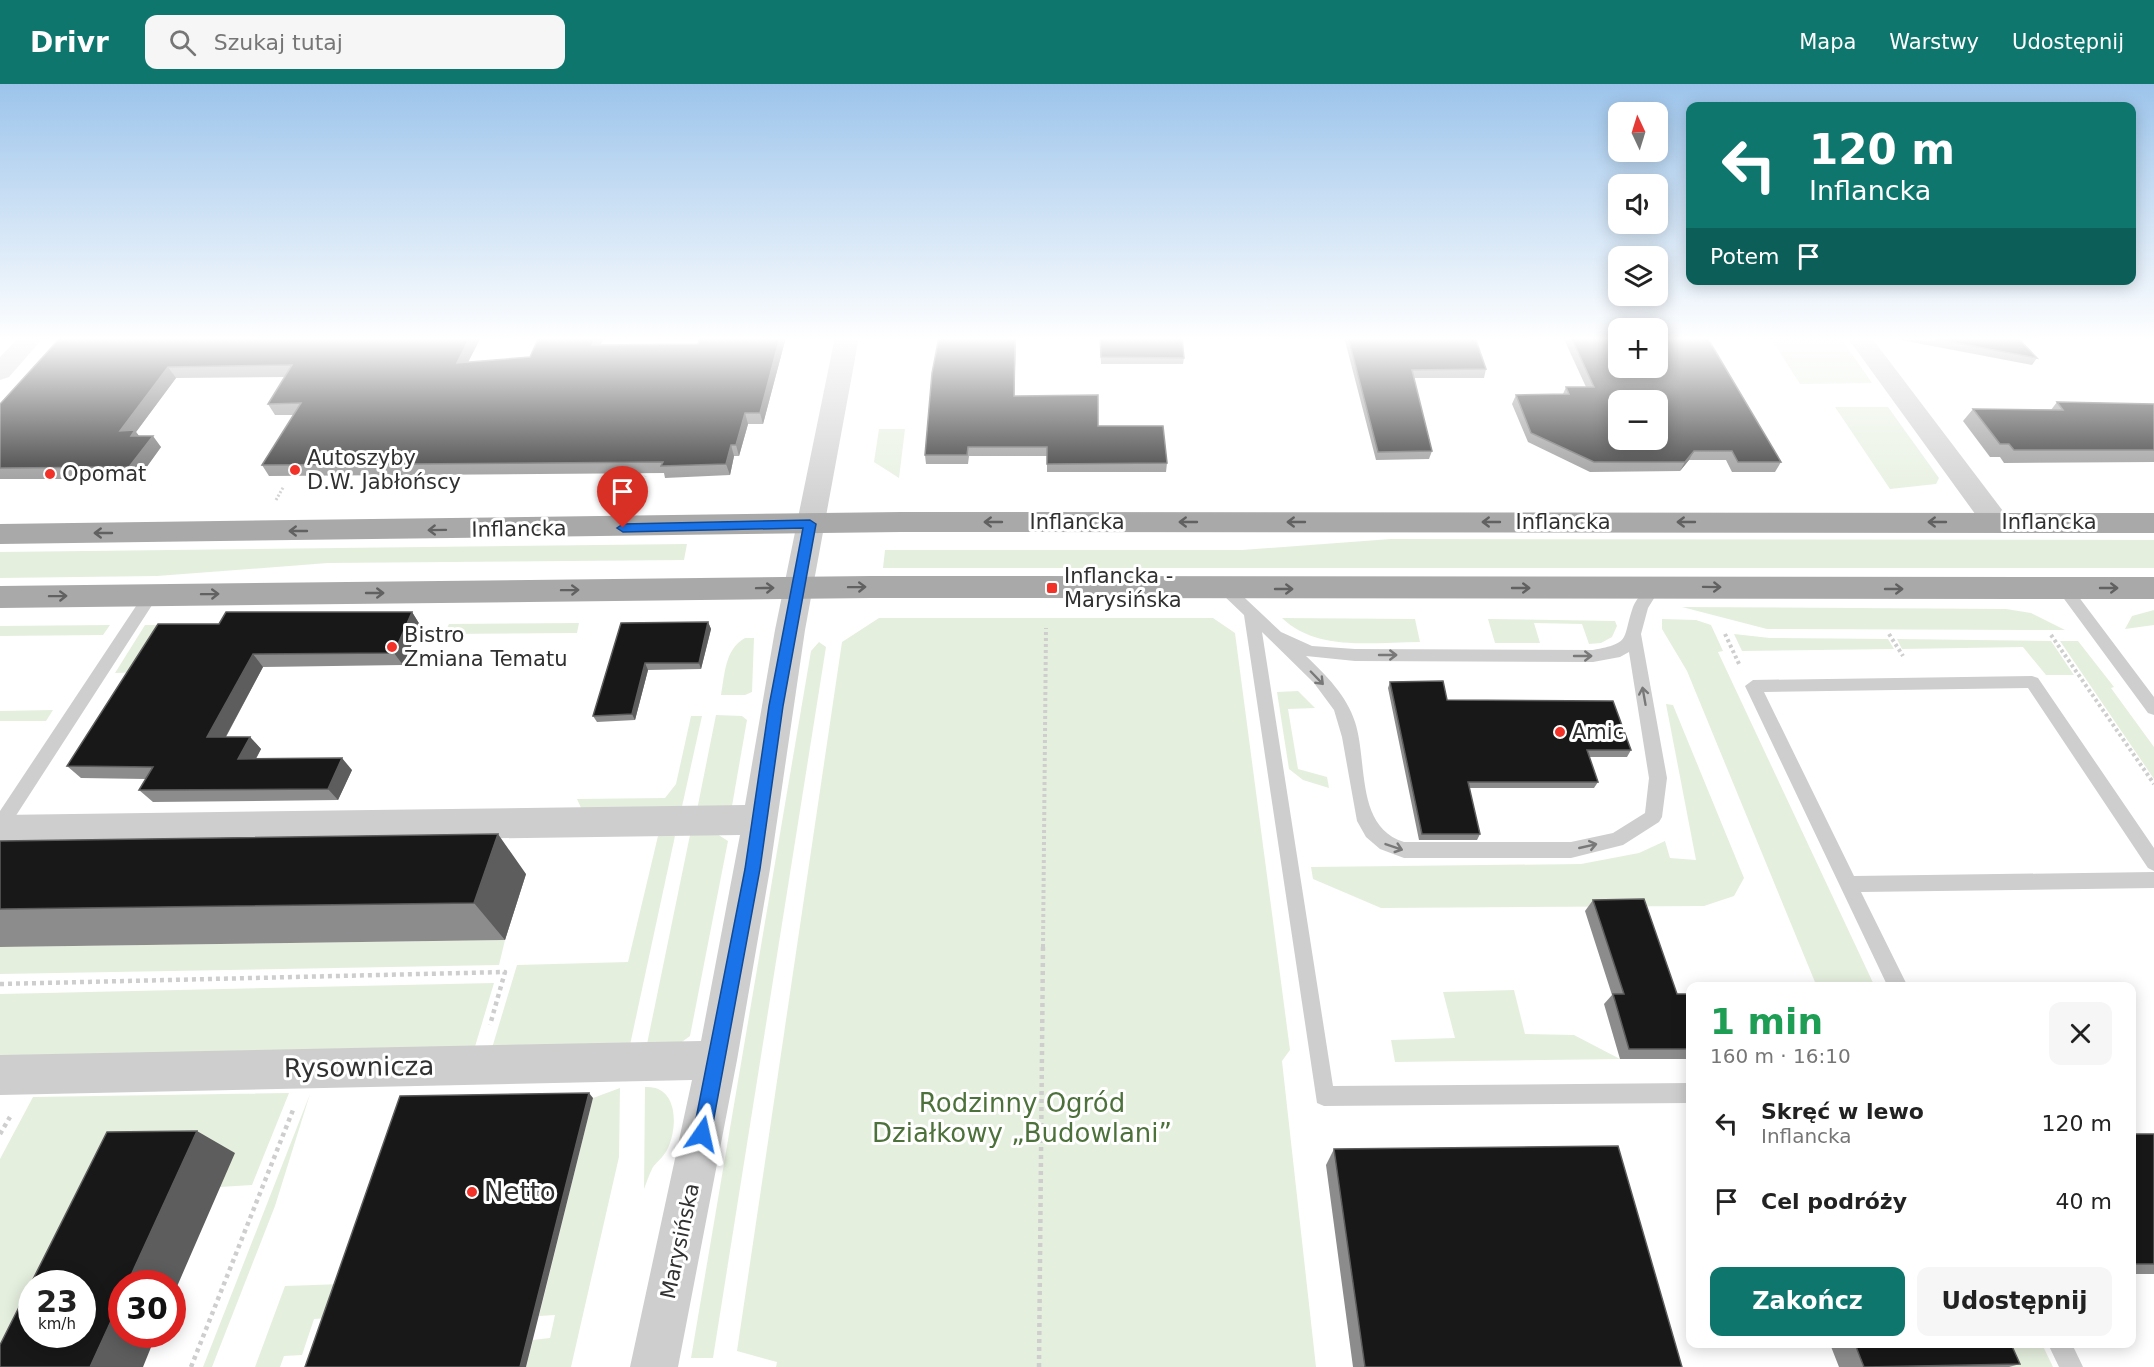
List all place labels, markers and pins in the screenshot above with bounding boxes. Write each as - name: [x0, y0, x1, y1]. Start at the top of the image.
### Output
- place label: Autoszyby D.W. Jabłońscy: [307, 446, 461, 494]
- place label: Opomat: [62, 462, 146, 486]
- marker: Autoszyby D.W. Jabłońscy: [288, 463, 302, 477]
- pin: [597, 466, 648, 528]
- marker: Opomat: [43, 467, 57, 481]
- place label: Inflancka - Marysińska: [1064, 564, 1182, 612]
- marker: Inflancka - Marysińska: [1045, 581, 1059, 595]
- place label: Bistro Zmiana Tematu: [404, 623, 567, 671]
- marker: Bistro Zmiana Tematu: [385, 640, 399, 654]
- place label: Amic: [1572, 720, 1624, 744]
- marker: Amic: [1553, 725, 1567, 739]
- place label: Netto: [484, 1177, 556, 1207]
- marker: Netto: [465, 1185, 479, 1199]

